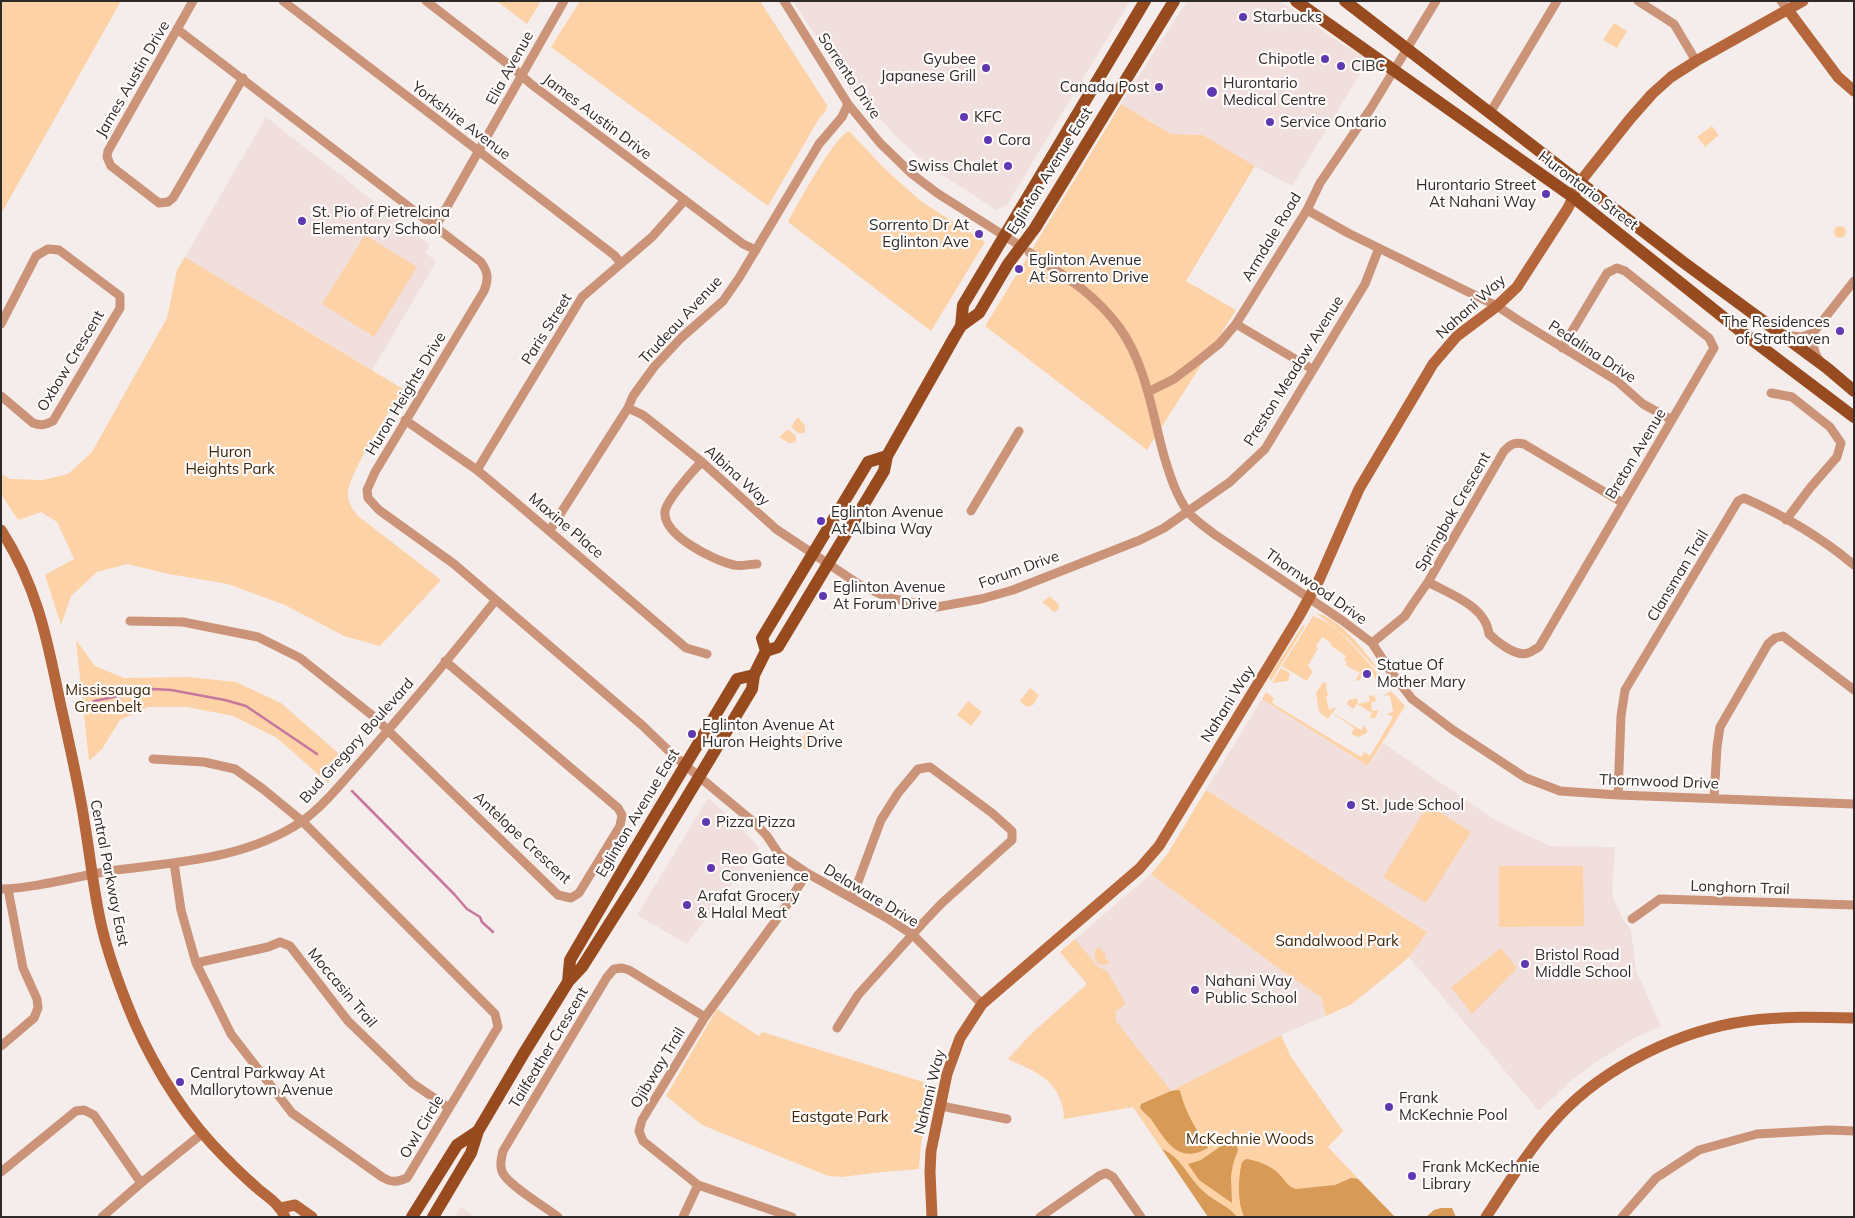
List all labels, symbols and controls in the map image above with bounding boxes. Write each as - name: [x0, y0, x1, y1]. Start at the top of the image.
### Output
- place label: Starbucks: [1253, 8, 1322, 26]
- marker: Starbucks: [1237, 11, 1249, 23]
- street label: James Austin Drive: [92, 18, 174, 140]
- street label: Elia Avenue: [482, 28, 538, 108]
- street label: Sorrento Drive: [814, 30, 884, 122]
- place label: Gyubee Japanese Grill: [880, 50, 976, 85]
- place label: Chipotle: [1258, 50, 1315, 68]
- marker: Chipotle: [1319, 53, 1331, 65]
- place label: CIBC: [1351, 57, 1386, 75]
- marker: CIBC: [1335, 60, 1347, 72]
- marker: Gyubee Japanese Grill: [980, 62, 992, 74]
- street label: James Austin Drive: [539, 70, 655, 164]
- place label: Hurontario Medical Centre: [1223, 74, 1326, 109]
- street label: Yorkshire Avenue: [408, 78, 514, 164]
- place label: Canada Post: [1060, 78, 1149, 96]
- marker: Canada Post: [1153, 81, 1165, 93]
- marker: Hurontario Medical Centre: [1205, 85, 1219, 99]
- street label: Eglinton Avenue East: [1004, 104, 1096, 238]
- place label: KFC: [974, 108, 1002, 126]
- marker: KFC: [958, 111, 970, 123]
- place label: Service Ontario: [1280, 113, 1386, 131]
- marker: Service Ontario: [1264, 116, 1276, 128]
- place label: Cora: [998, 131, 1031, 149]
- marker: Cora: [982, 134, 994, 146]
- street label: Hurontario Street: [1535, 148, 1641, 234]
- place label: Swiss Chalet: [908, 157, 998, 175]
- marker: Swiss Chalet: [1002, 160, 1014, 172]
- place label: Hurontario Street At Nahani Way: [1416, 176, 1536, 211]
- marker: Hurontario Street At Nahani Way: [1540, 188, 1552, 200]
- street label: Armdale Road: [1239, 189, 1305, 285]
- place label: St. Pio of Pietrelcina Elementary School: [312, 203, 450, 238]
- marker: St. Pio of Pietrelcina Elementary School: [296, 215, 308, 227]
- place label: Sorrento Dr At Eglinton Ave: [869, 216, 969, 251]
- marker: Sorrento Dr At Eglinton Ave: [973, 228, 985, 240]
- place label: Eglinton Avenue At Sorrento Drive: [1029, 251, 1149, 286]
- marker: Eglinton Avenue At Sorrento Drive: [1013, 263, 1025, 275]
- street label: Nahani Way: [1433, 271, 1509, 343]
- street label: Trudeau Avenue: [636, 273, 726, 367]
- street label: Paris Street: [518, 290, 576, 368]
- street label: Preston Meadow Avenue: [1240, 293, 1348, 449]
- street label: Oxbow Crescent: [34, 307, 108, 415]
- place label: The Residences of Strathaven: [1722, 313, 1830, 348]
- street label: Pedalina Drive: [1545, 317, 1639, 387]
- marker: The Residences of Strathaven: [1834, 325, 1846, 337]
- street label: Huron Heights Drive: [362, 329, 450, 459]
- street label: Breton Avenue: [1602, 405, 1670, 503]
- street label: Albina Way: [701, 442, 773, 510]
- park label: Huron Heights Park: [185, 443, 275, 478]
- street label: Springbok Crescent: [1411, 449, 1495, 575]
- street label: Maxine Place: [525, 490, 607, 562]
- place label: Eglinton Avenue At Albina Way: [831, 503, 943, 538]
- marker: Eglinton Avenue At Albina Way: [815, 515, 827, 527]
- street label: Clansman Trail: [1644, 527, 1712, 625]
- street label: Thornwood Drive: [1262, 545, 1370, 629]
- street label: Forum Drive: [976, 547, 1062, 593]
- place label: Eglinton Avenue At Forum Drive: [833, 578, 945, 613]
- marker: Eglinton Avenue At Forum Drive: [817, 590, 829, 602]
- place label: Statue Of Mother Mary: [1377, 656, 1466, 691]
- street label: Nahani Way: [1197, 662, 1259, 746]
- marker: Statue Of Mother Mary: [1361, 668, 1373, 680]
- street label: Bud Gregory Boulevard: [296, 675, 418, 807]
- park label: Mississauga Greenbelt: [65, 681, 151, 716]
- place label: Eglinton Avenue At Huron Heights Drive: [702, 716, 843, 751]
- marker: Eglinton Avenue At Huron Heights Drive: [686, 728, 698, 740]
- street label: Eglinton Avenue East: [593, 746, 683, 880]
- street label: Thornwood Drive: [1599, 771, 1719, 793]
- street label: Antelope Crescent: [469, 788, 575, 888]
- place label: St. Jude School: [1361, 796, 1464, 814]
- street label: Central Parkway East: [86, 798, 132, 948]
- marker: St. Jude School: [1345, 799, 1357, 811]
- place label: Pizza Pizza: [716, 813, 796, 831]
- marker: Pizza Pizza: [700, 816, 712, 828]
- place label: Reo Gate Convenience: [721, 850, 809, 885]
- street label: Delaware Drive: [820, 861, 922, 931]
- marker: Reo Gate Convenience: [705, 862, 717, 874]
- street label: Longhorn Trail: [1690, 877, 1790, 899]
- place label: Arafat Grocery & Halal Meat: [697, 887, 800, 922]
- marker: Arafat Grocery & Halal Meat: [681, 899, 693, 911]
- park label: Sandalwood Park: [1275, 932, 1399, 950]
- street label: Moccasin Trail: [304, 945, 380, 1031]
- place label: Bristol Road Middle School: [1535, 946, 1631, 981]
- marker: Bristol Road Middle School: [1519, 958, 1531, 970]
- place label: Nahani Way Public School: [1205, 972, 1297, 1007]
- street label: Tailfeather Crescent: [506, 984, 592, 1112]
- marker: Nahani Way Public School: [1189, 984, 1201, 996]
- street label: Ojibway Trail: [627, 1024, 689, 1112]
- street label: Nahani Way: [911, 1048, 949, 1136]
- place label: Central Parkway At Mallorytown Avenue: [190, 1064, 333, 1099]
- marker: Central Parkway At Mallorytown Avenue: [174, 1076, 186, 1088]
- place label: Frank McKechnie Pool: [1399, 1089, 1508, 1124]
- street label: Owl Circle: [396, 1092, 448, 1162]
- marker: Frank McKechnie Pool: [1383, 1101, 1395, 1113]
- park label: Eastgate Park: [791, 1108, 889, 1126]
- park label: McKechnie Woods: [1186, 1130, 1314, 1148]
- place label: Frank McKechnie Library: [1422, 1158, 1540, 1193]
- marker: Frank McKechnie Library: [1406, 1170, 1418, 1182]

